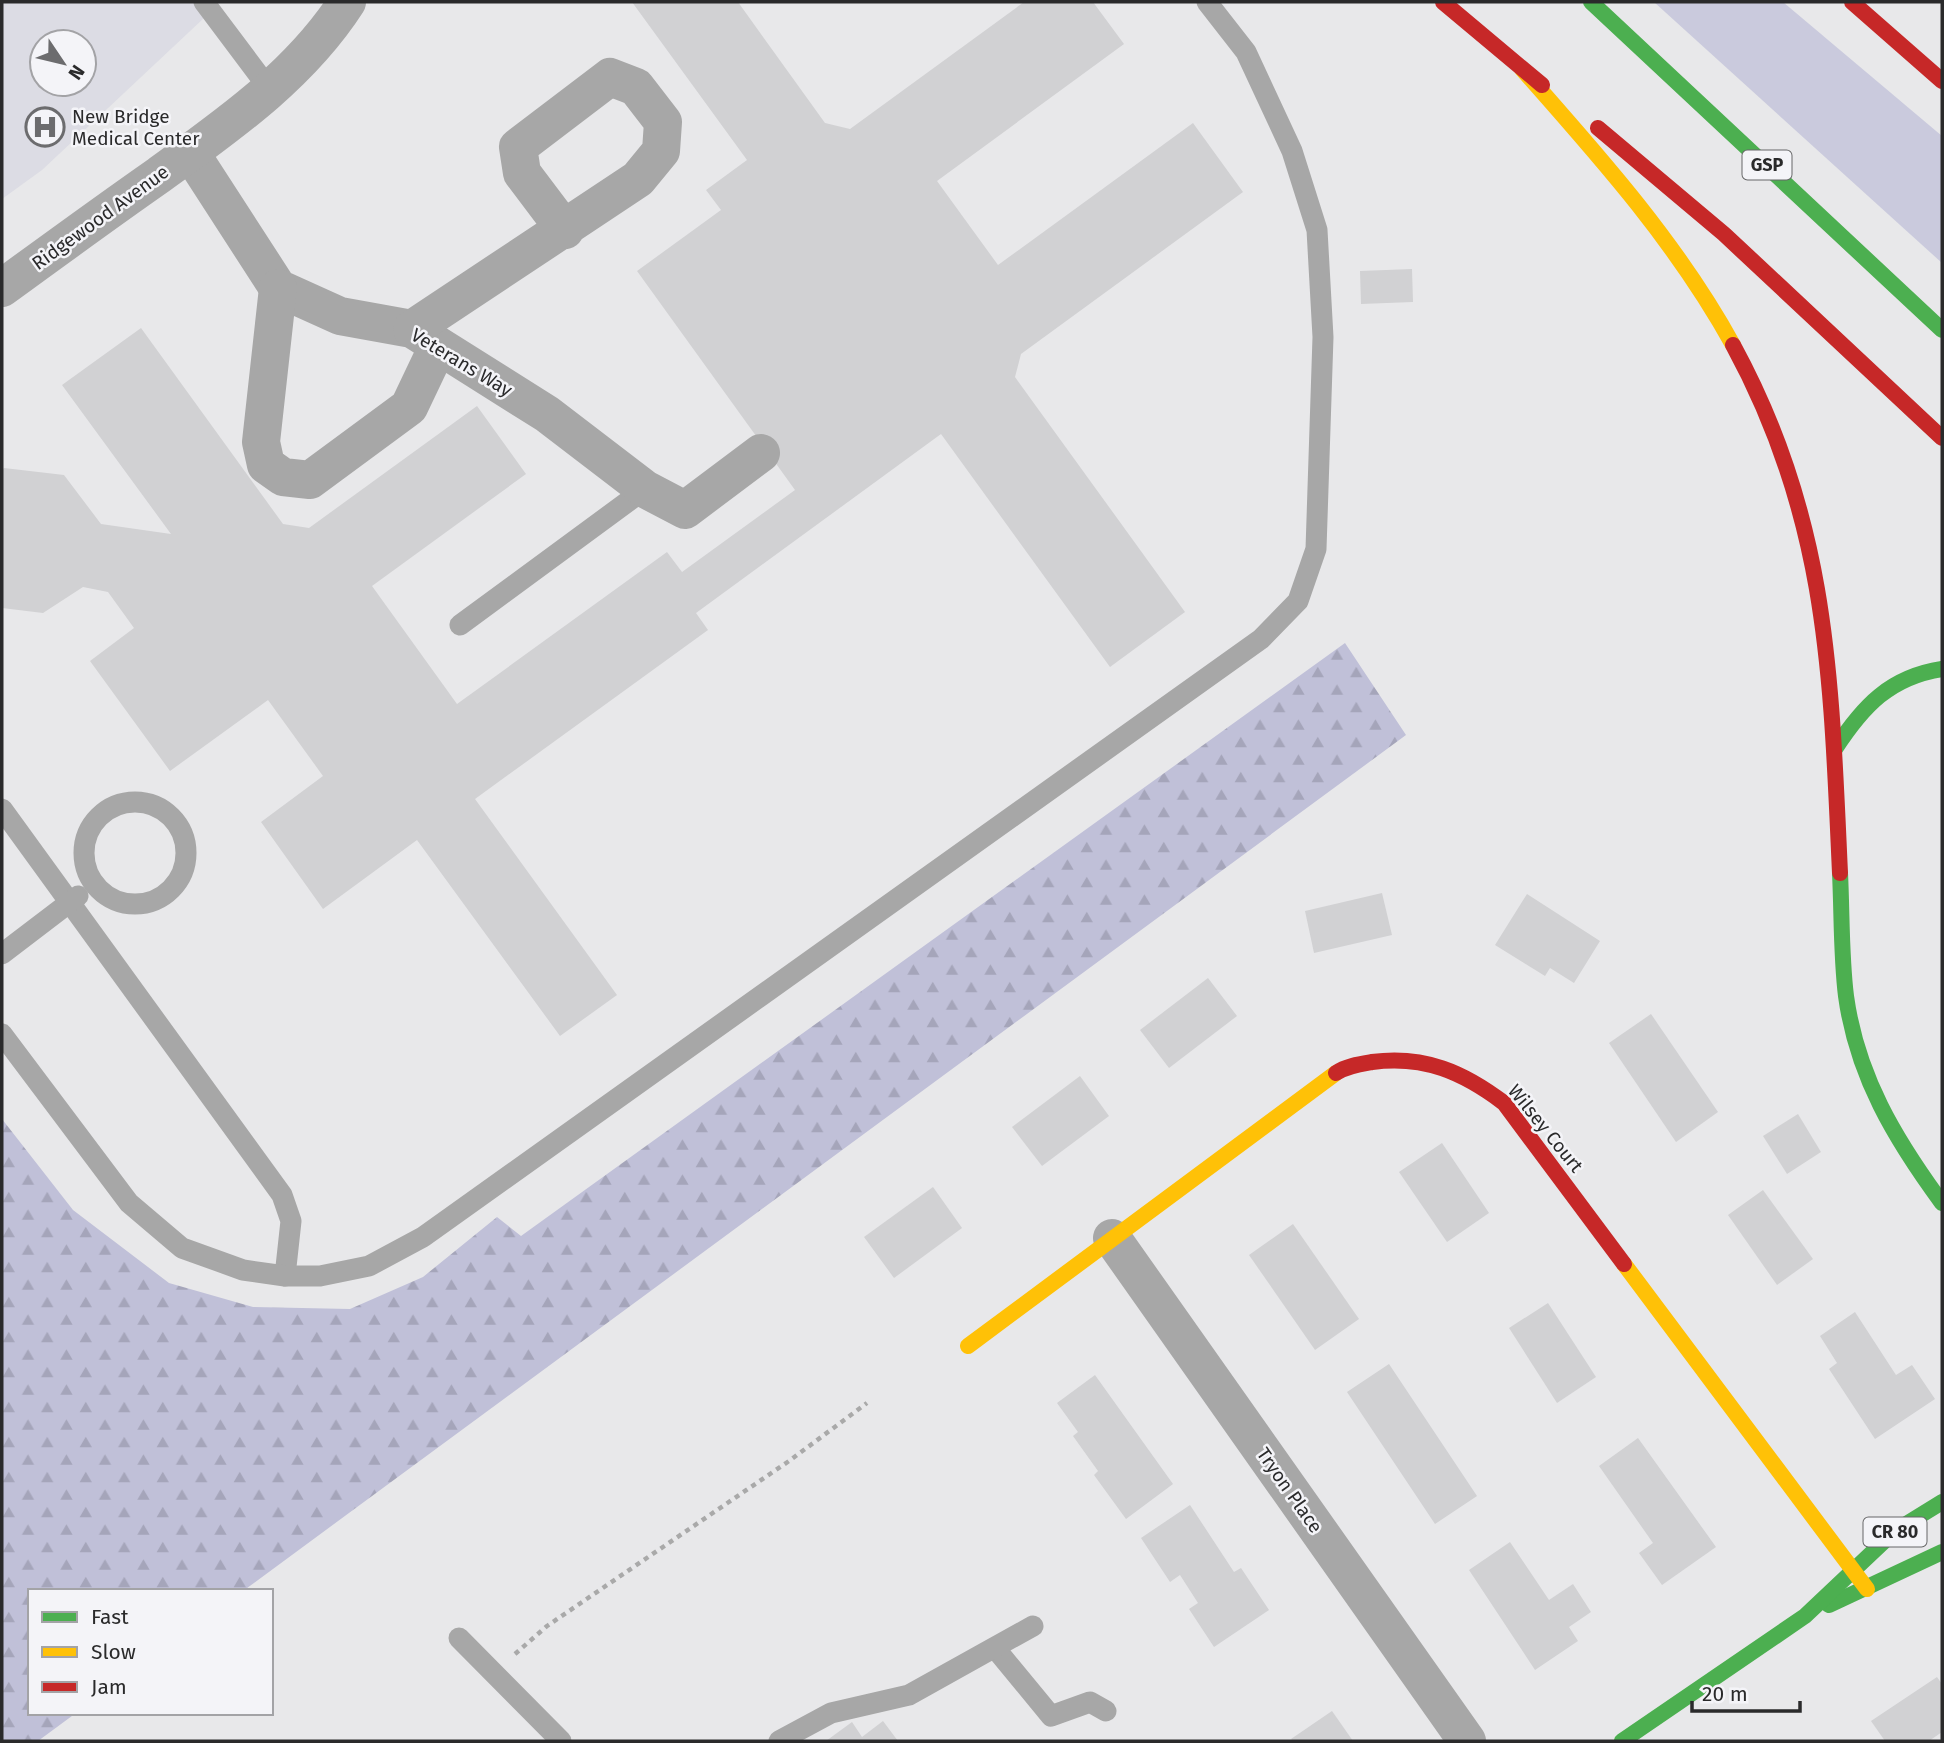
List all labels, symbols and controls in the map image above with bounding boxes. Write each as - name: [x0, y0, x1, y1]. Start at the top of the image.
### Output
- north arrow: [28, 28, 98, 98]
- text: N: [63, 61, 90, 84]
- place label: New Bridge Medical Center: [72, 105, 200, 150]
- hospital icon: New Bridge Medical Center: [24, 106, 66, 148]
- road number: GSP: [1742, 150, 1792, 180]
- street label: Ridgewood Avenue: [27, 160, 173, 275]
- street label: Veterans Way: [407, 323, 517, 402]
- street label: Wilsey Court: [1503, 1080, 1588, 1177]
- street label: Tryon Place: [1252, 1443, 1327, 1537]
- road number: CR 80: [1864, 1518, 1926, 1546]
- legend: [28, 1589, 273, 1715]
- text: Fast: [91, 1604, 129, 1630]
- text: Slow: [91, 1639, 136, 1665]
- scale bar: [1692, 1670, 1800, 1714]
- text: Jam: [91, 1674, 127, 1700]
- text: 20 m: [1702, 1681, 1748, 1707]

